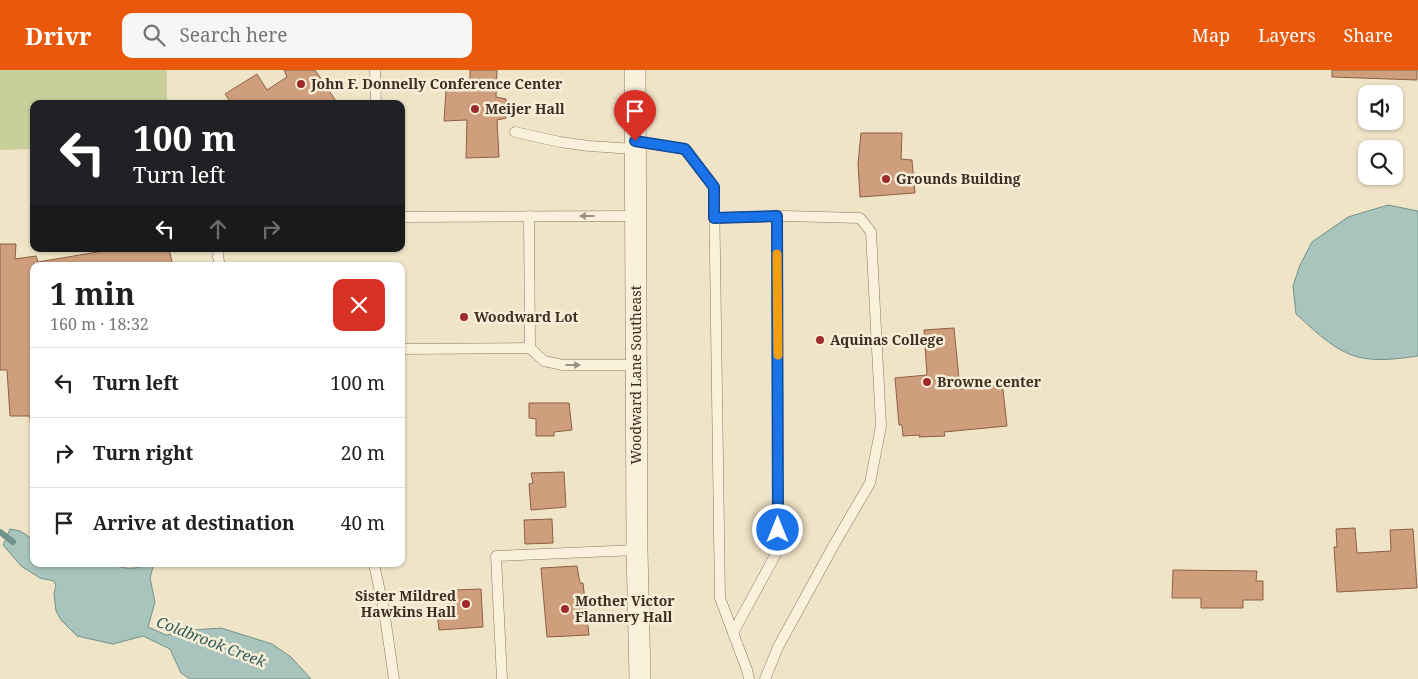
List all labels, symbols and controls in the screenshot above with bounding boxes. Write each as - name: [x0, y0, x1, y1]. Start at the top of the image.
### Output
- search box: [122, 13, 472, 58]
- text: Drivr: [25, 19, 92, 52]
- icon: search: [140, 21, 168, 49]
- text: Search here: [180, 22, 287, 48]
- text: Map: [1192, 23, 1230, 47]
- text: Layers: [1258, 23, 1316, 47]
- text: Share: [1344, 23, 1393, 47]
- place label: John F. Donnelly Conference Center: [310, 74, 563, 93]
- marker: John F. Donnelly Conference Center: [295, 78, 307, 90]
- map controls: [1358, 85, 1403, 185]
- button: sound: [1358, 85, 1403, 130]
- pin: [614, 90, 656, 141]
- icon: arrive: [621, 97, 649, 125]
- place label: Meijer Hall: [485, 99, 565, 118]
- marker: Meijer Hall: [469, 103, 481, 115]
- text: 100 m: [133, 114, 236, 161]
- icon: left: [50, 120, 115, 185]
- button: search: [1358, 140, 1403, 185]
- text: Turn left: [133, 159, 225, 189]
- place label: Grounds Building: [896, 169, 1021, 188]
- marker: Grounds Building: [880, 173, 892, 185]
- one-way arrow: [579, 212, 595, 220]
- icon: left: [151, 215, 179, 243]
- icon: ahead: [204, 215, 232, 243]
- icon: right: [257, 215, 285, 243]
- text: 1 min: [50, 273, 135, 314]
- button: close: [333, 279, 385, 331]
- street label: Woodward Lane Southeast: [626, 285, 645, 465]
- place label: Woodward Lot: [474, 307, 579, 326]
- marker: Woodward Lot: [458, 311, 470, 323]
- text: 160 m · 18:32: [50, 313, 149, 335]
- place label: Aquinas College: [830, 330, 943, 349]
- marker: Aquinas College: [814, 334, 826, 346]
- one-way arrow: [565, 361, 581, 369]
- icon: left: [50, 369, 78, 397]
- text: Turn left: [93, 370, 179, 396]
- text: 100 m: [330, 370, 385, 396]
- place label: Browne center: [937, 372, 1042, 391]
- marker: Browne center: [921, 376, 933, 388]
- icon: right: [50, 439, 78, 467]
- text: Turn right: [93, 440, 193, 466]
- text: 20 m: [341, 440, 385, 466]
- position arrow: [751, 503, 803, 555]
- icon: arrive: [50, 509, 78, 537]
- text: Arrive at destination: [93, 510, 295, 536]
- text: 40 m: [341, 510, 385, 536]
- place label: Sister Mildred Hawkins Hall: [355, 586, 456, 621]
- place label: Mother Victor Flannery Hall: [575, 591, 675, 626]
- marker: Sister Mildred Hawkins Hall: [460, 598, 472, 610]
- marker: Mother Victor Flannery Hall: [559, 603, 571, 615]
- water label: Coldbrook Creek: [154, 611, 269, 671]

